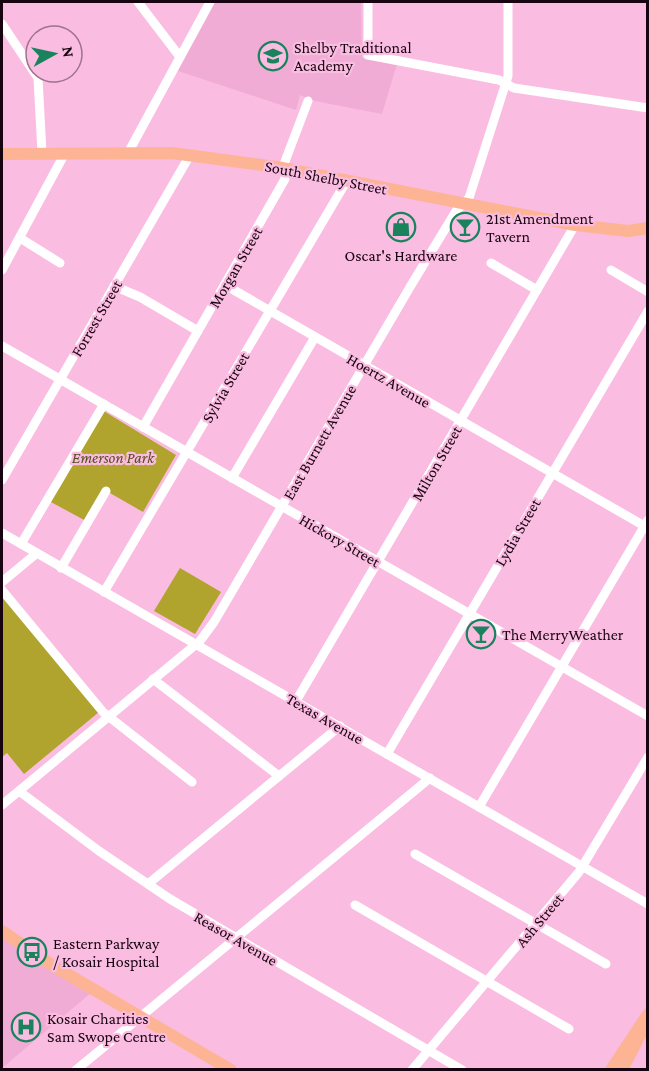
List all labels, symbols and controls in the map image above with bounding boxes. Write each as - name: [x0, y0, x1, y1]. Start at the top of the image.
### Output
- north arrow: [24, 24, 84, 84]
- place label: Shelby Traditional Academy: [294, 39, 412, 75]
- school or university icon: Shelby Traditional Academy: [257, 40, 289, 72]
- text: N: [59, 45, 78, 59]
- street label: South Shelby Street: [263, 157, 389, 199]
- place label: 21st Amendment Tavern: [486, 210, 594, 245]
- shop icon: Oscar's Hardware: [385, 211, 417, 243]
- bar icon: 21st Amendment Tavern: [449, 211, 481, 243]
- street label: Morgan Street: [205, 223, 267, 311]
- place label: Oscar's Hardware: [345, 247, 457, 264]
- street label: Forrest Street: [68, 276, 126, 360]
- street label: Sylvia Street: [198, 348, 254, 426]
- street label: Hoertz Avenue: [344, 350, 433, 411]
- street label: East Burnett Avenue: [280, 382, 359, 503]
- street label: Milton Street: [408, 422, 465, 504]
- park label: Emerson Park: [72, 449, 155, 466]
- street label: Lydia Street: [491, 495, 545, 570]
- street label: Hickory Street: [296, 510, 384, 572]
- bar icon: The MerryWeather: [465, 618, 497, 650]
- place label: The MerryWeather: [502, 626, 624, 644]
- street label: Texas Avenue: [283, 690, 366, 747]
- street label: Ash Street: [512, 890, 567, 950]
- street label: Reasor Avenue: [191, 908, 280, 969]
- place label: Eastern Parkway / Kosair Hospital: [53, 935, 160, 971]
- bus stop icon: Eastern Parkway / Kosair Hospital: [16, 936, 48, 968]
- place label: Kosair Charities Sam Swope Centre: [47, 1010, 166, 1046]
- hospital icon: Kosair Charities Sam Swope Centre: [10, 1011, 42, 1043]

